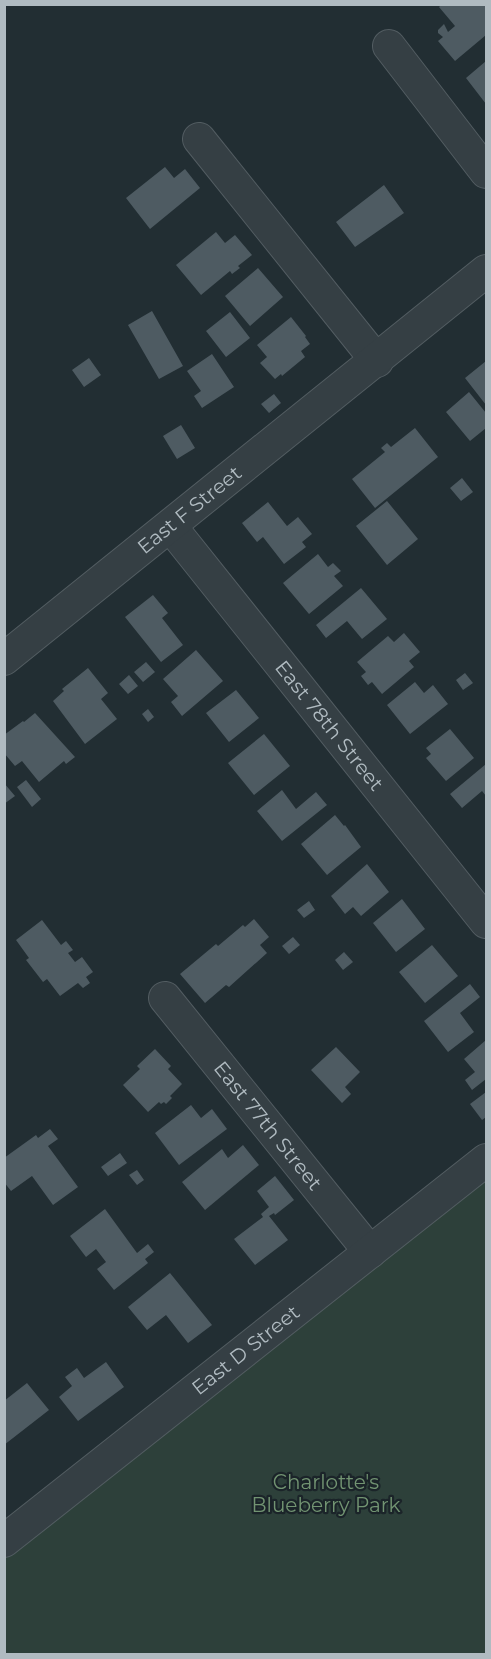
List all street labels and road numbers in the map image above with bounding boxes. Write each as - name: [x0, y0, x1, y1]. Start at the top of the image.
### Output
- street label: East F Street: [133, 461, 246, 559]
- street label: East 78th Street: [270, 656, 389, 796]
- street label: East 77th Street: [209, 1056, 327, 1195]
- street label: East D Street: [187, 1300, 304, 1400]

